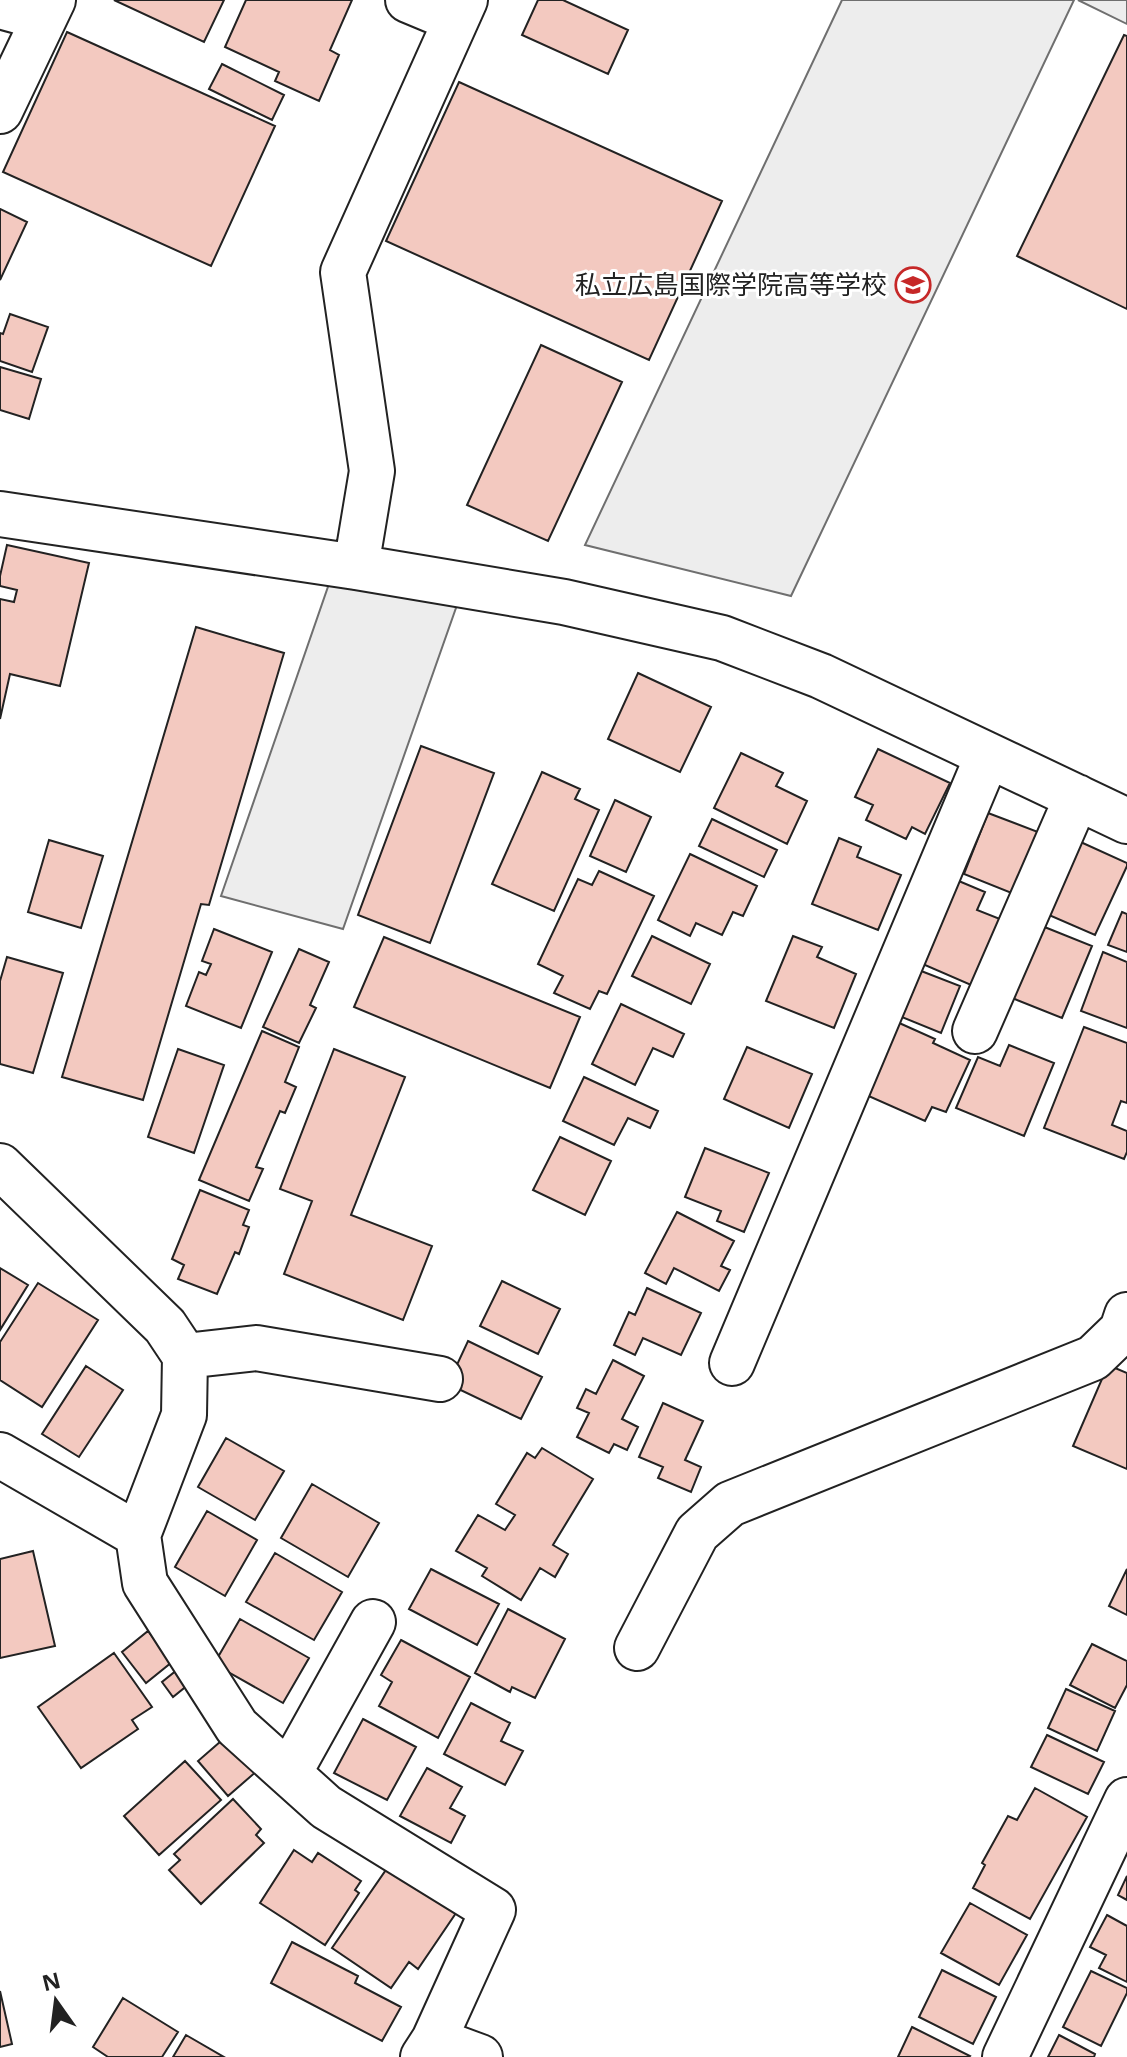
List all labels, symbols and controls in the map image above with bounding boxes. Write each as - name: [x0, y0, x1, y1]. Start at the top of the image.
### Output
- place label: 私立広島国際学院高等学校: [575, 266, 887, 302]
- school or university icon: 私立広島国際学院高等学校: [894, 266, 932, 304]
- north arrow: [16, 1961, 96, 2041]
- text: N: [39, 1964, 63, 1997]

